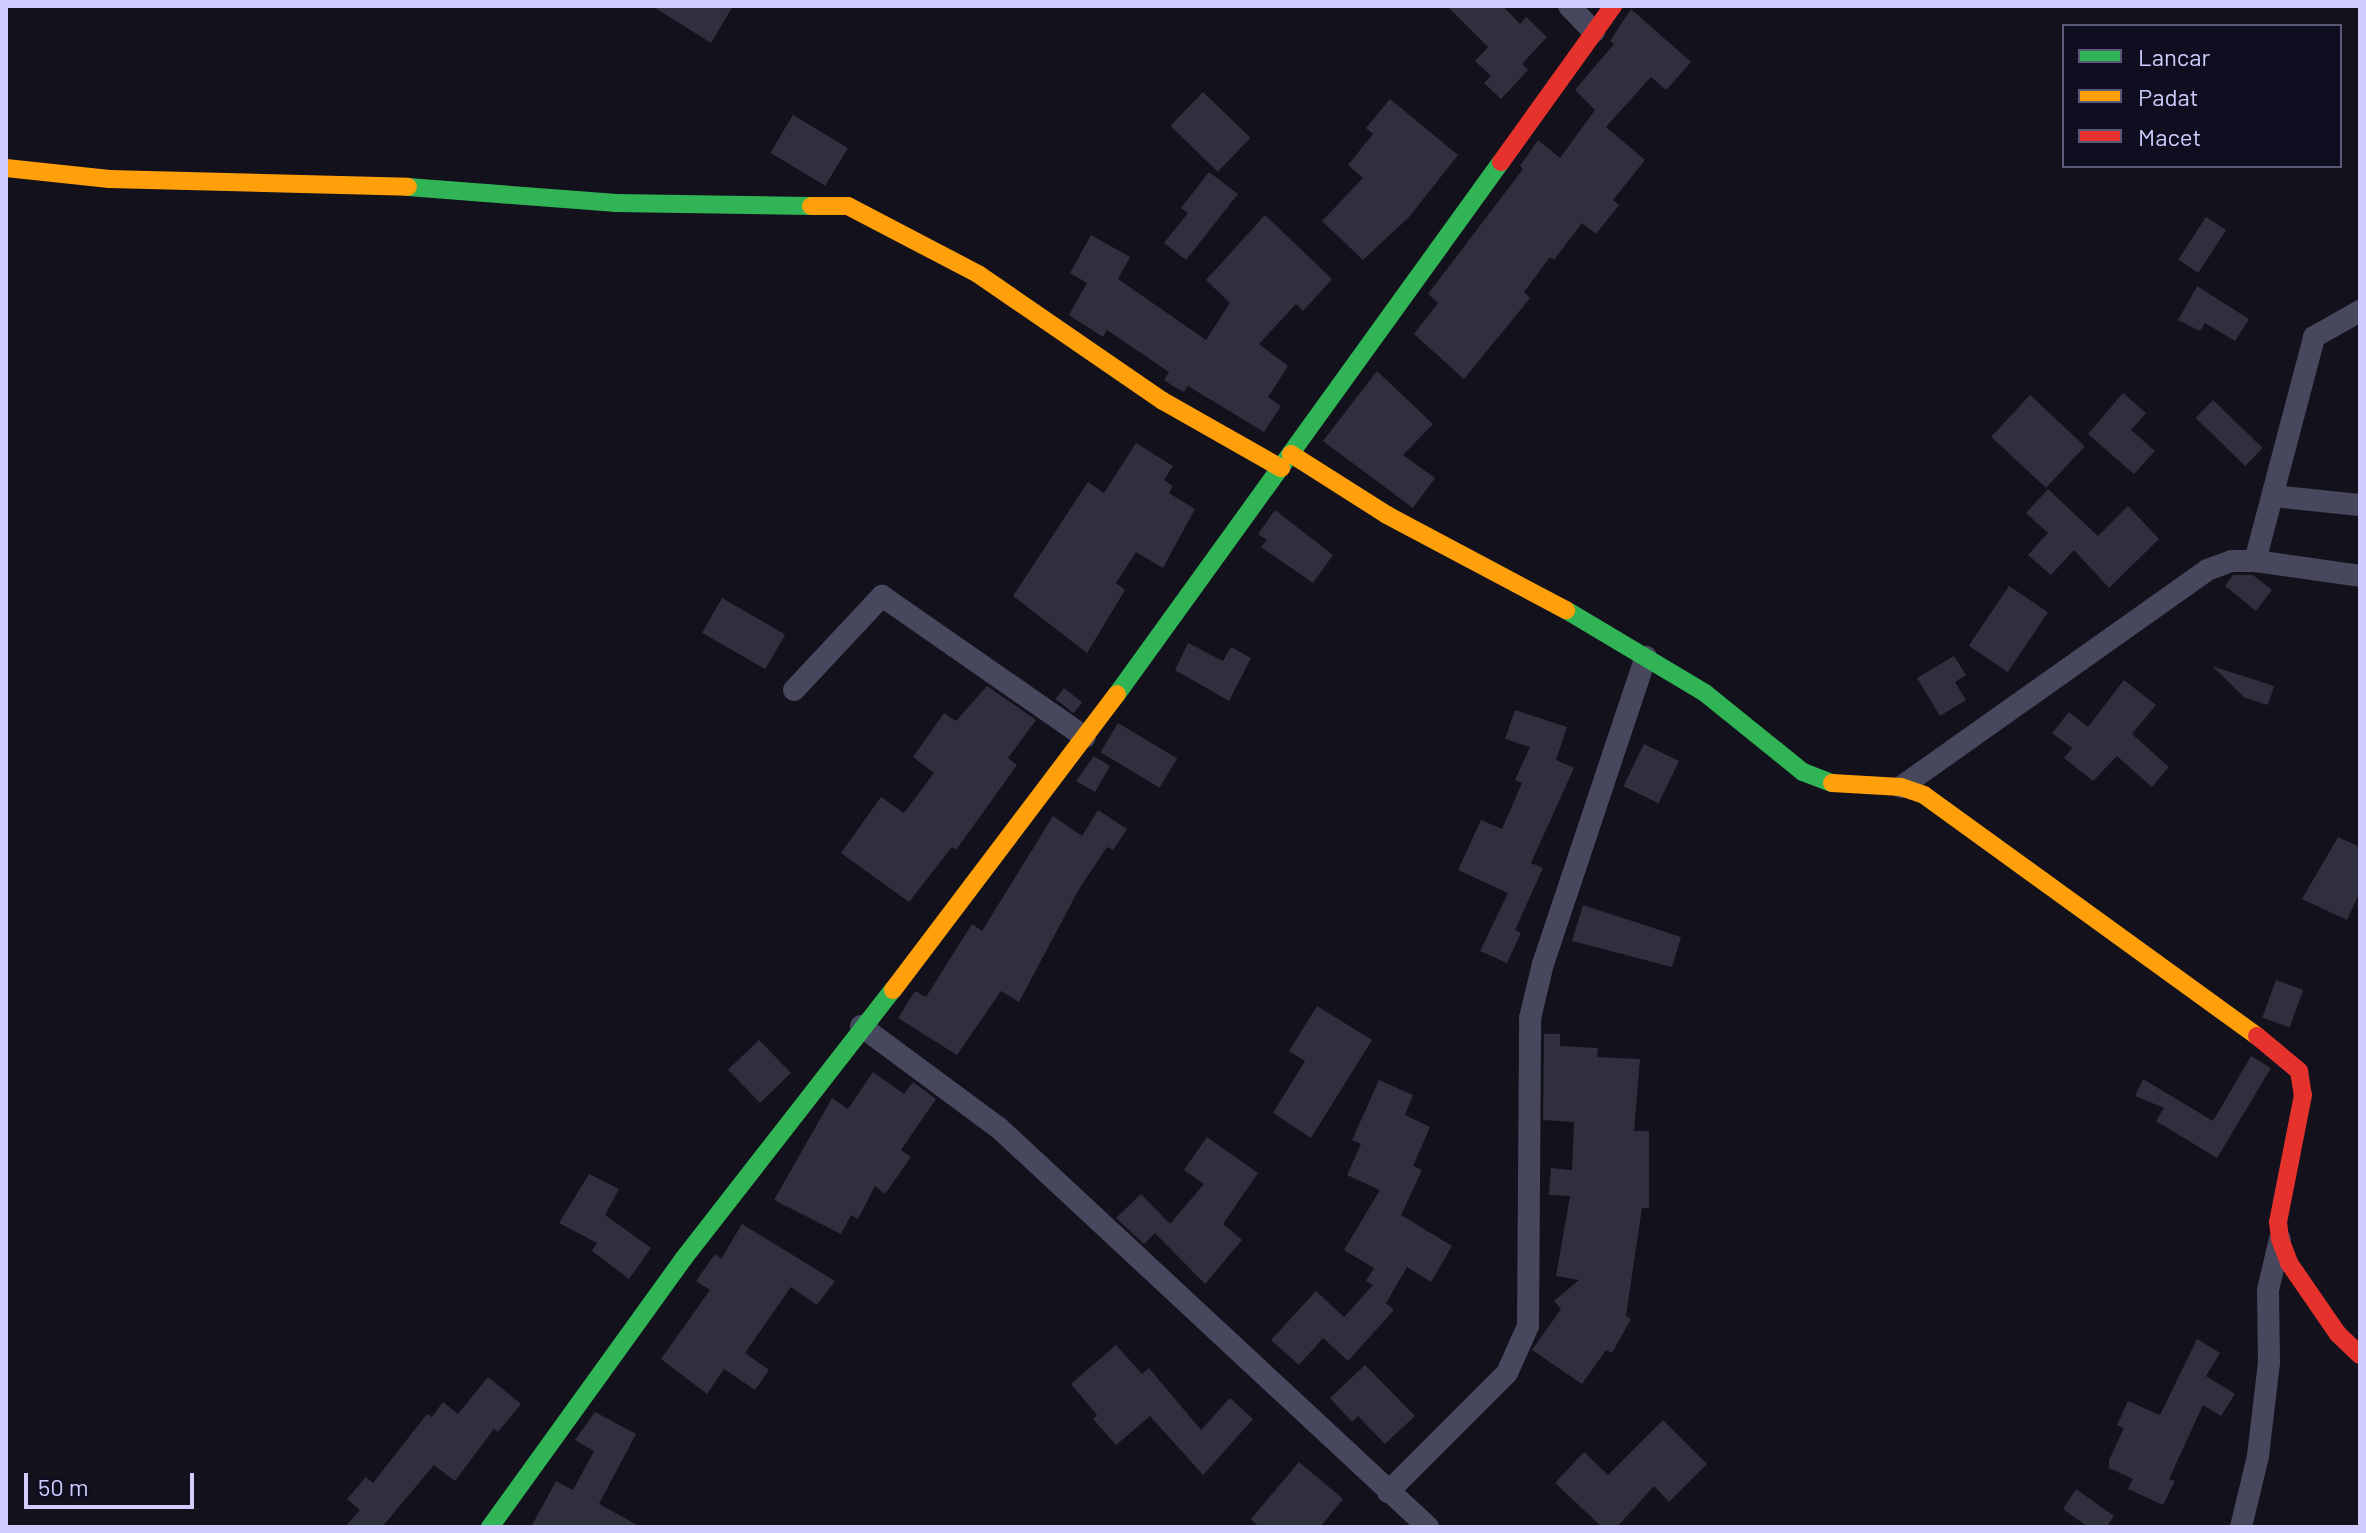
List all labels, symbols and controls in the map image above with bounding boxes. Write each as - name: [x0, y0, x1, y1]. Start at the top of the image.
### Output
- legend: [2062, 24, 2342, 168]
- text: Lancar: [2138, 42, 2210, 71]
- text: Padat: [2138, 82, 2198, 111]
- text: Macet: [2138, 122, 2201, 151]
- scale bar: [28, 1457, 198, 1507]
- text: 50 m: [38, 1472, 89, 1501]

